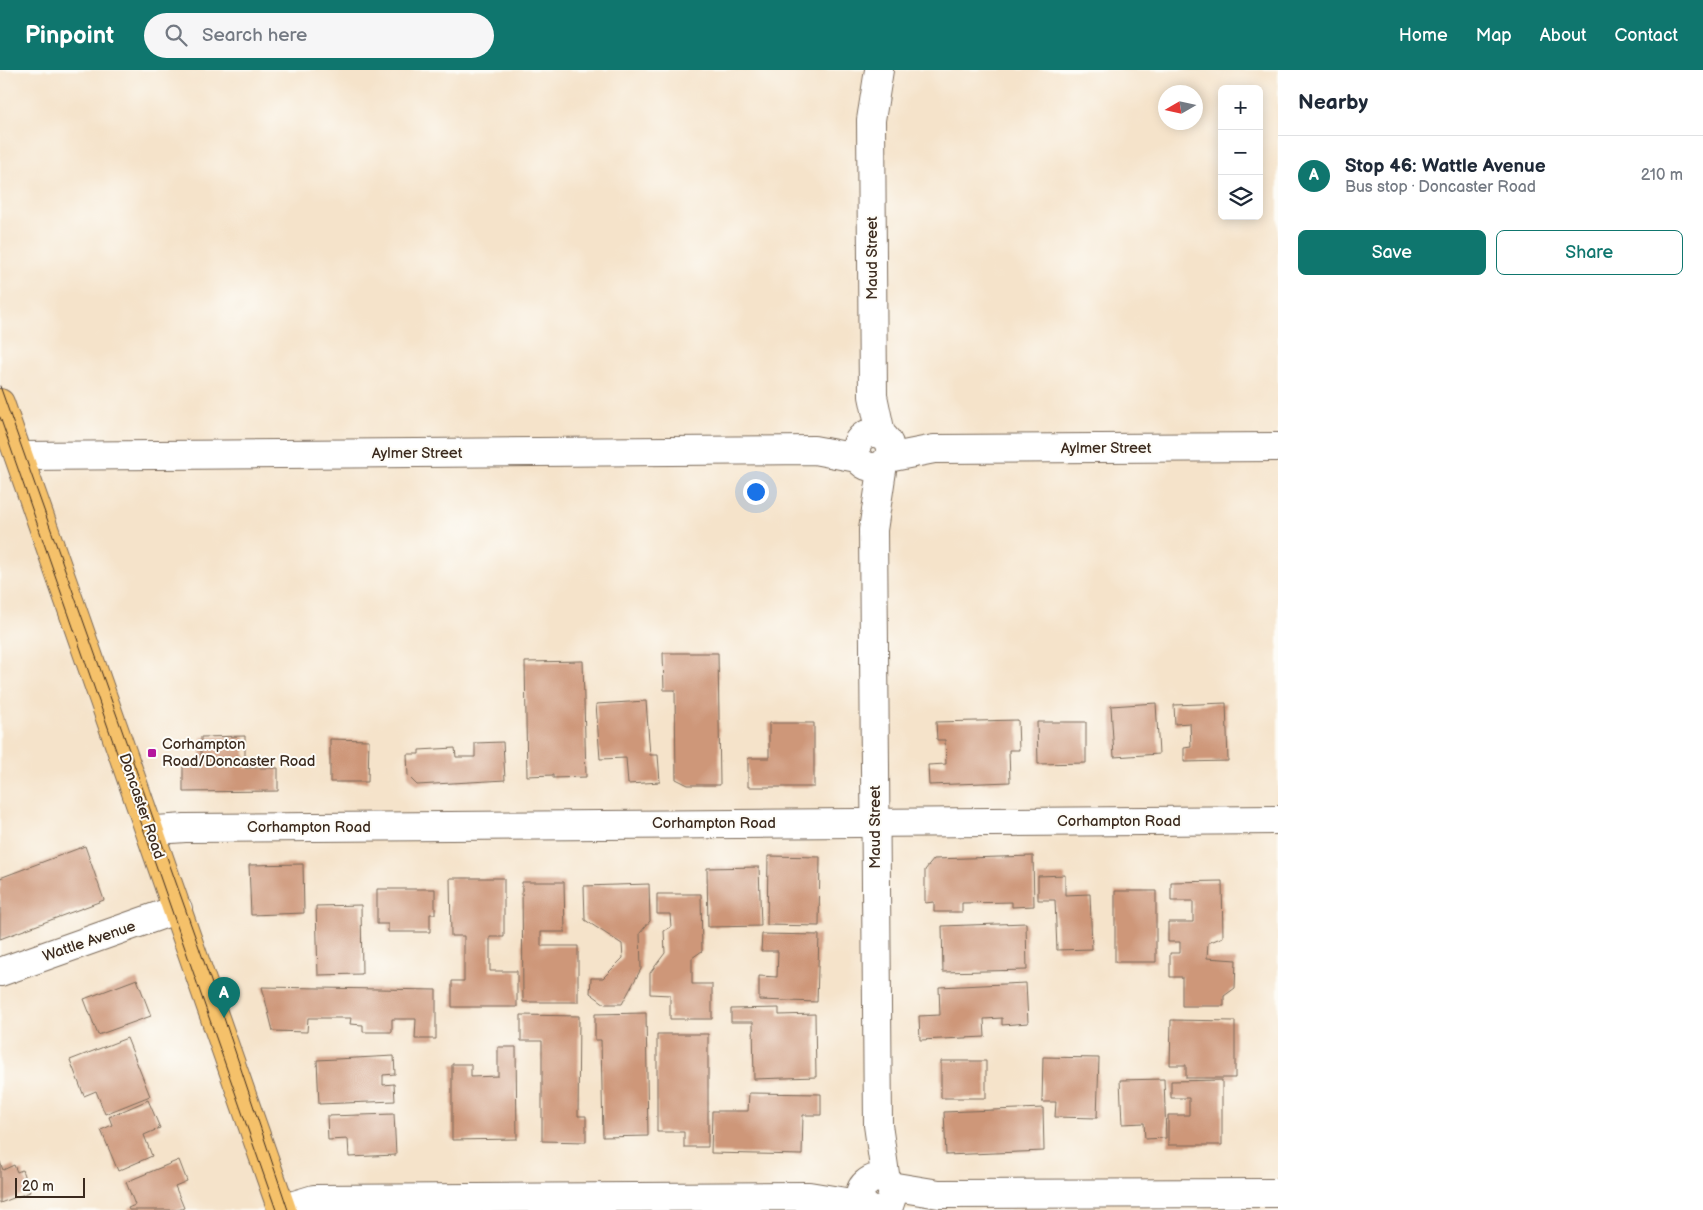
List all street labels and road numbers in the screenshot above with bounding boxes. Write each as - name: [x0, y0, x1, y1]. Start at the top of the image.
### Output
- street label: Maud Street: [863, 216, 882, 300]
- street label: Aylmer Street: [1061, 439, 1152, 458]
- street label: Aylmer Street: [372, 444, 463, 463]
- street label: Doncaster Road: [115, 751, 168, 861]
- street label: Maud Street: [866, 785, 885, 869]
- street label: Corhampton Road: [1057, 812, 1181, 831]
- street label: Corhampton Road: [652, 814, 776, 833]
- street label: Corhampton Road: [247, 818, 371, 837]
- street label: Wattle Avenue: [40, 917, 138, 966]

